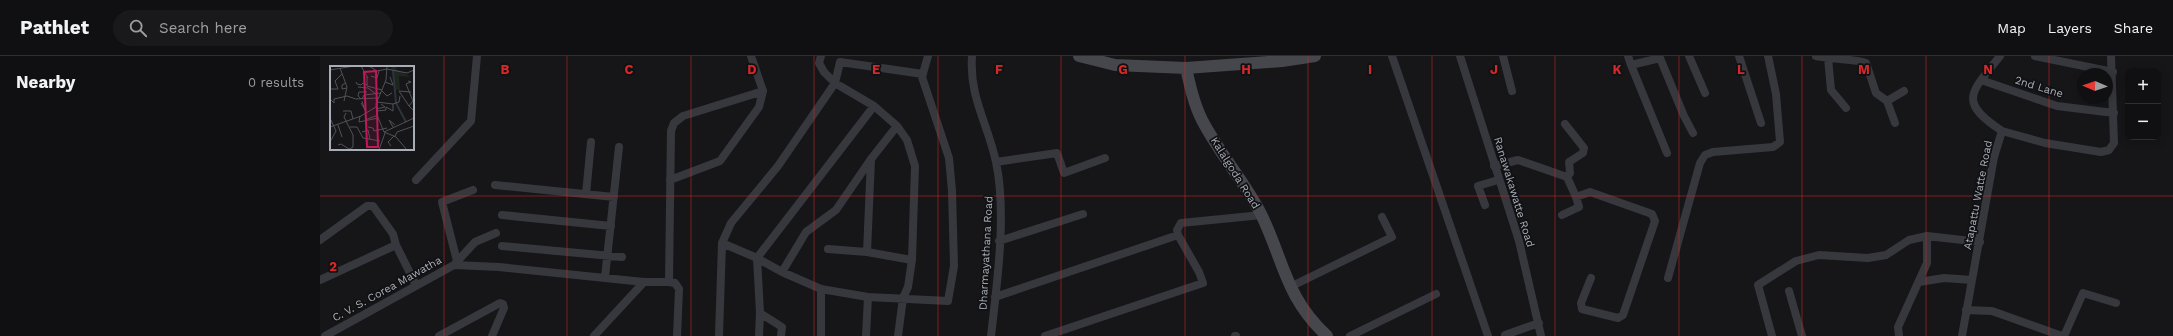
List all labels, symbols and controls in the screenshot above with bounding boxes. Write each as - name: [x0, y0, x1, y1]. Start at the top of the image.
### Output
- search box: [113, 10, 393, 46]
- text: Pathlet: [20, 16, 89, 39]
- icon: search: [127, 17, 149, 39]
- text: Search here: [159, 19, 247, 37]
- text: Map: [1997, 20, 2026, 36]
- text: Layers: [2048, 20, 2092, 36]
- text: Share: [2114, 20, 2153, 36]
- text: B: [501, 62, 510, 77]
- text: C: [625, 62, 634, 77]
- text: D: [747, 62, 757, 77]
- text: E: [872, 62, 880, 77]
- text: F: [995, 62, 1003, 77]
- text: G: [1118, 62, 1128, 77]
- text: H: [1241, 62, 1251, 77]
- text: I: [1368, 62, 1372, 77]
- text: J: [1490, 62, 1498, 77]
- text: K: [1612, 62, 1622, 77]
- text: L: [1737, 62, 1745, 77]
- text: M: [1858, 62, 1870, 77]
- text: N: [1983, 62, 1993, 77]
- inset map: [330, 66, 414, 150]
- north arrow: [2077, 68, 2113, 104]
- map controls: [2125, 68, 2161, 140]
- button: +: [2125, 68, 2161, 104]
- text: Nearby: [16, 72, 75, 92]
- street label: 2nd Lane: [2013, 73, 2065, 101]
- text: 0 results: [248, 75, 304, 90]
- button: −: [2125, 104, 2161, 140]
- street label: Kalalgoda Road: [1208, 135, 1262, 211]
- street label: Ranawakawatte Road: [1491, 135, 1537, 249]
- street label: Atapattu Watte Road: [1961, 139, 1995, 251]
- street label: Dharmayathana Road: [977, 196, 995, 310]
- street label: C. V. S. Corea Mawatha: [330, 254, 444, 324]
- text: 2: [329, 259, 337, 274]

